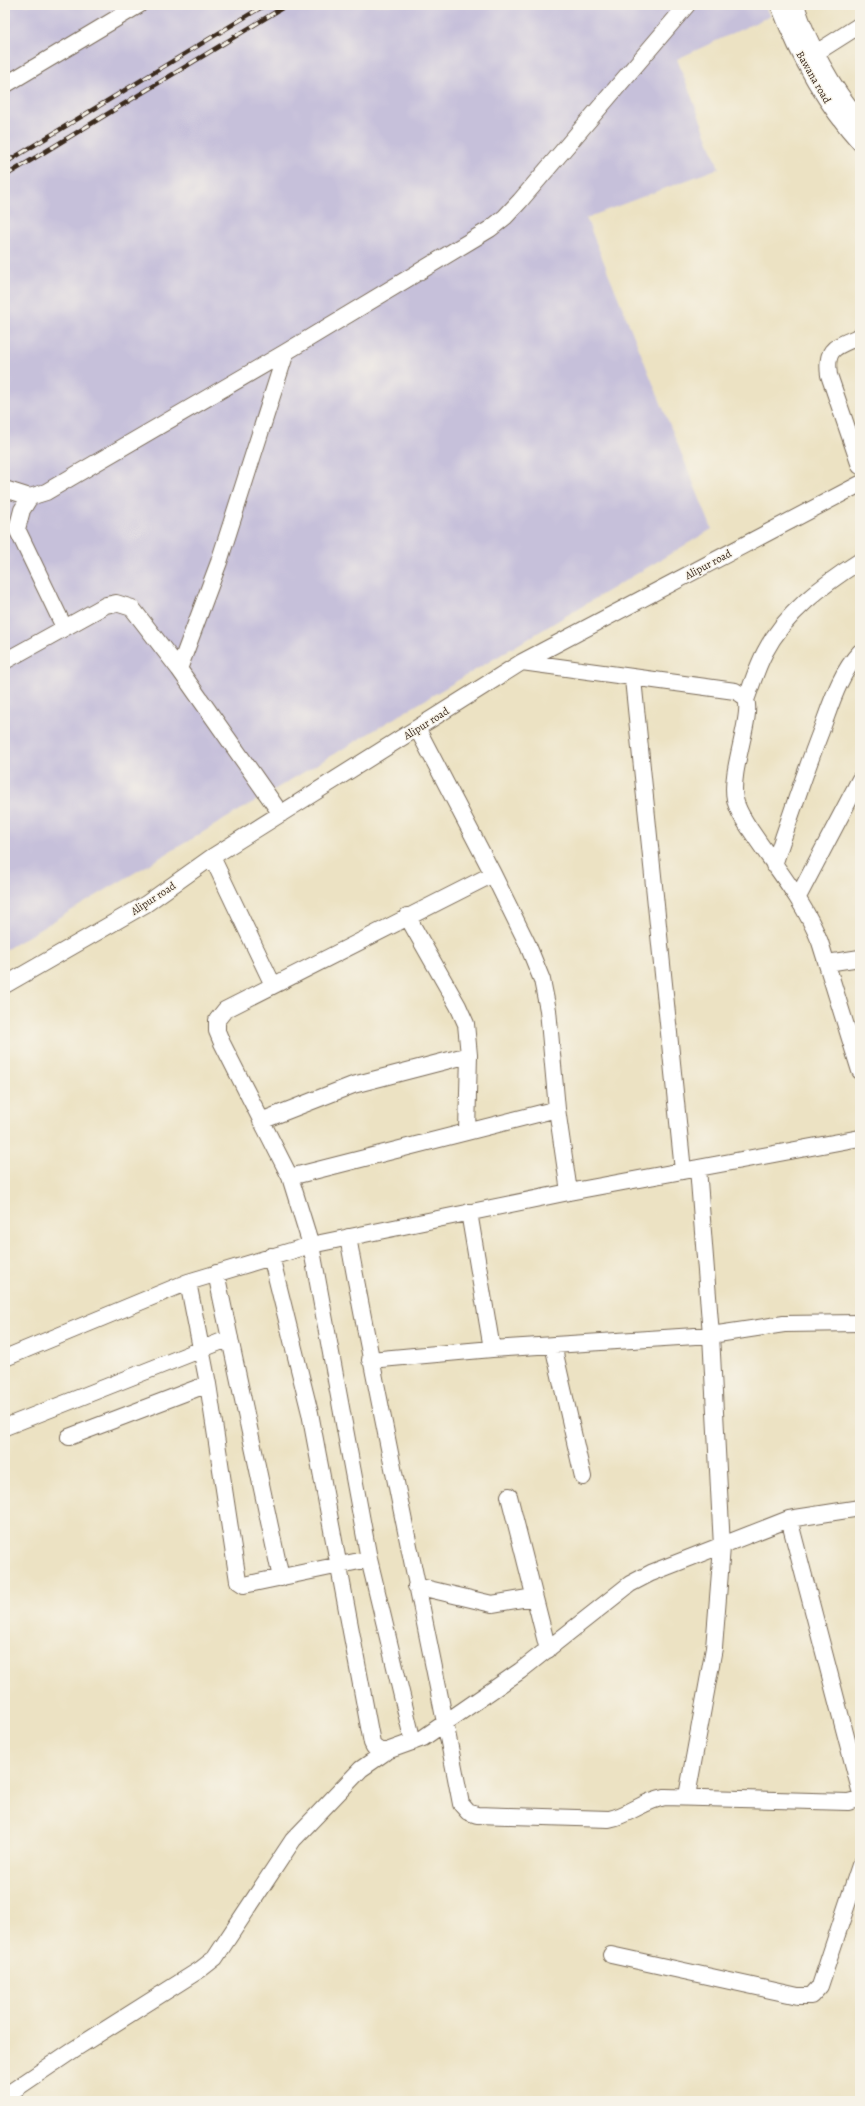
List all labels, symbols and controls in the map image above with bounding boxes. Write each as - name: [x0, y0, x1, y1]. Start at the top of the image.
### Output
- street label: Bawana road: [793, 48, 835, 106]
- street label: Alipur road: [681, 546, 734, 583]
- street label: Alipur road: [400, 704, 452, 744]
- street label: Alipur road: [127, 878, 179, 919]

